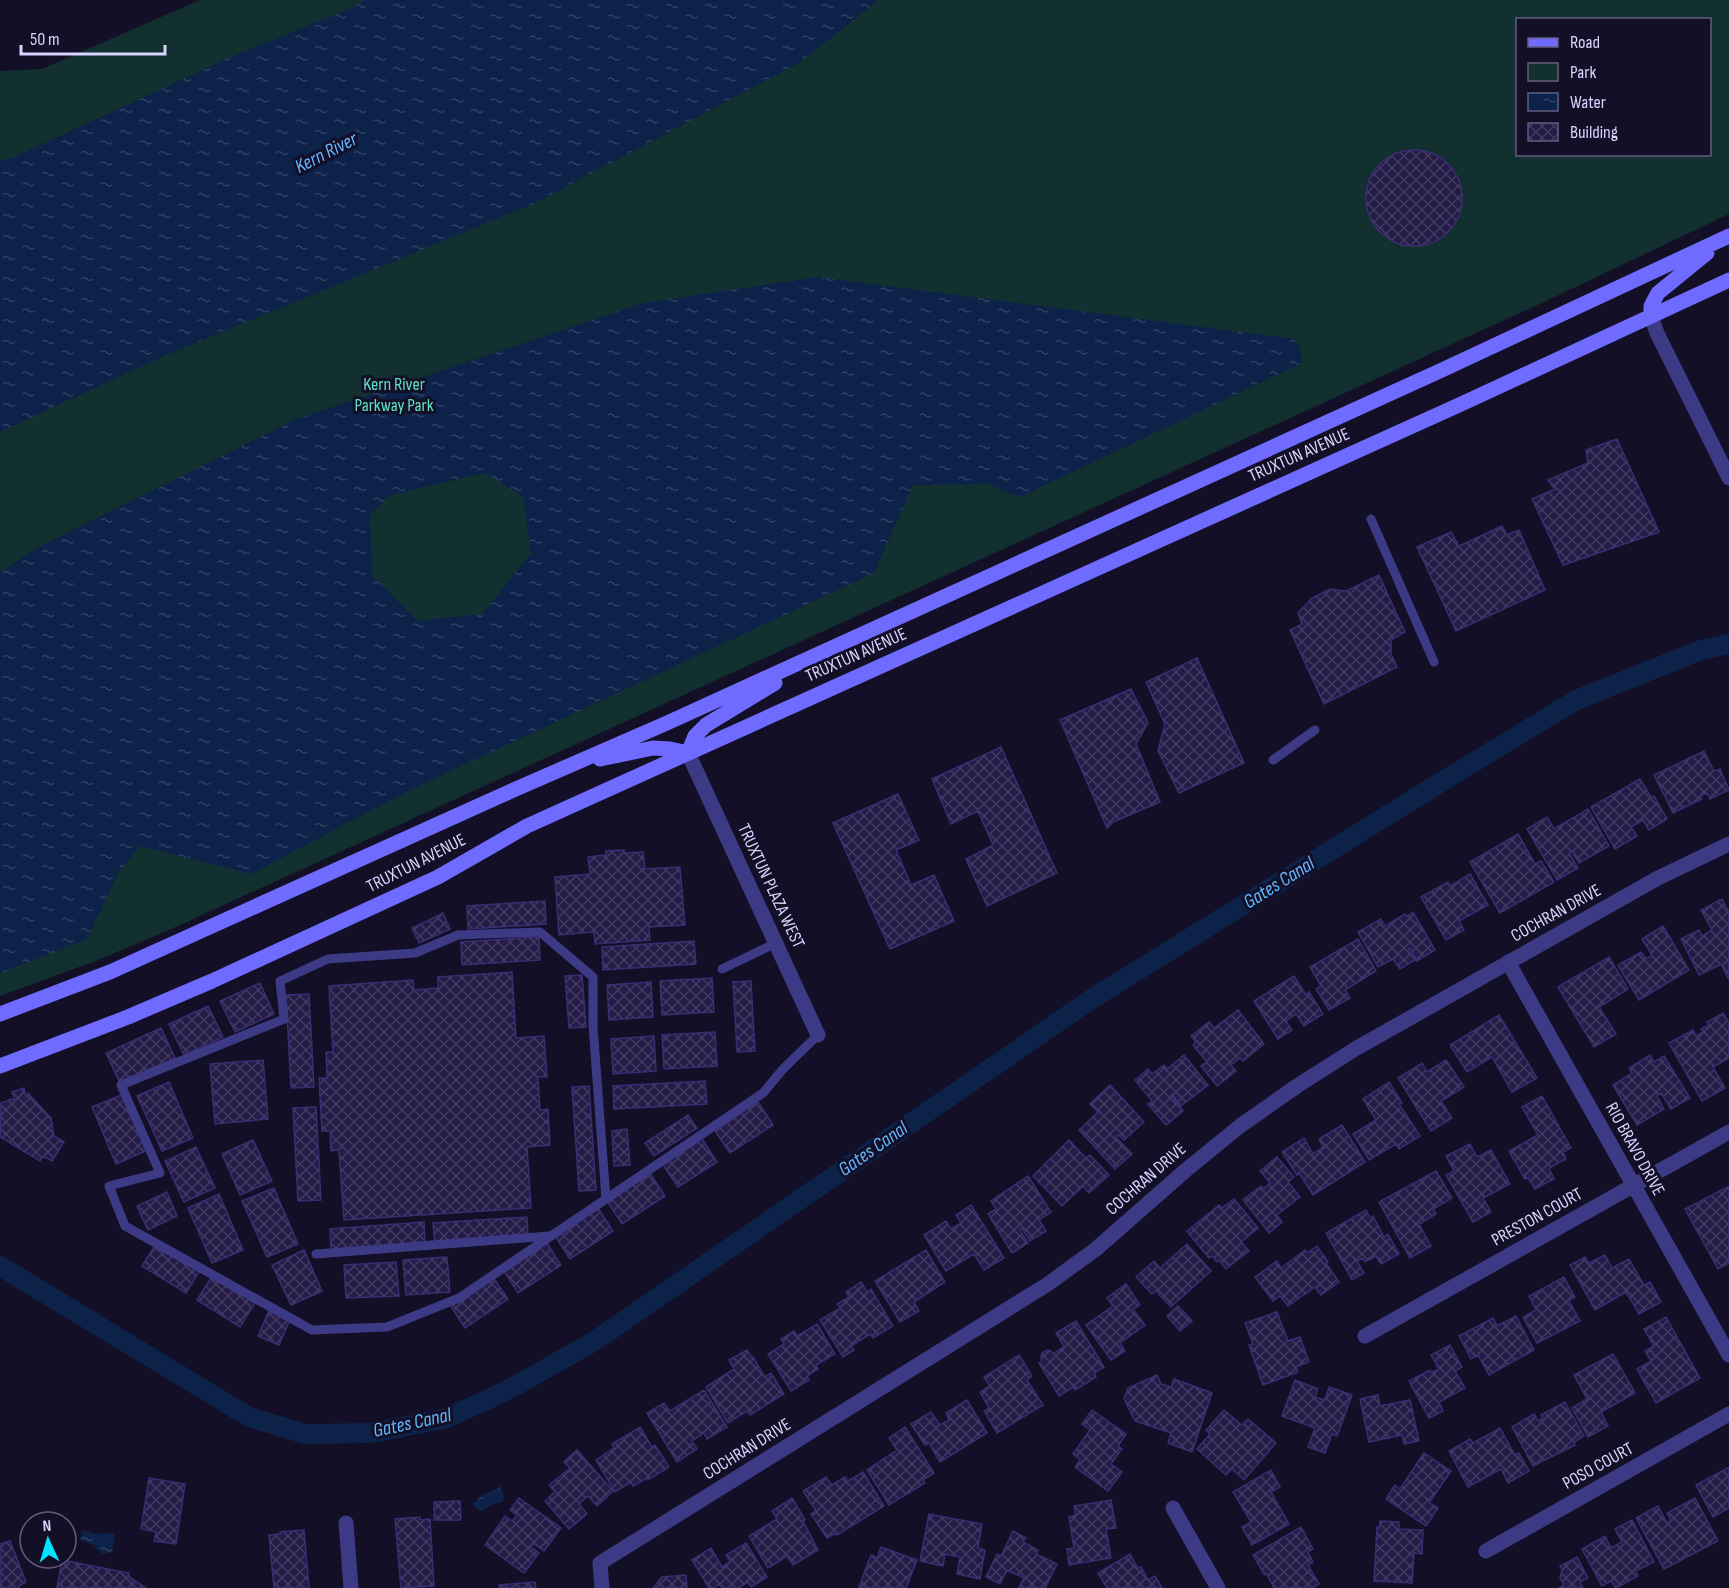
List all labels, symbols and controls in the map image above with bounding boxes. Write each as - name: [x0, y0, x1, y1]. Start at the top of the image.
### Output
- scale bar: [21, 18, 165, 56]
- legend: [1516, 18, 1711, 156]
- text: 50 m: [30, 29, 60, 50]
- text: Road: [1570, 32, 1600, 53]
- text: Park: [1570, 62, 1596, 83]
- text: Water: [1570, 92, 1606, 113]
- text: Building: [1570, 122, 1618, 143]
- water label: Kern River: [291, 126, 362, 179]
- park label: Kern River Parkway Park: [354, 374, 434, 416]
- street label: TRUXTUN AVENUE: [1245, 423, 1353, 487]
- street label: TRUXTUN AVENUE: [802, 623, 910, 687]
- street label: TRUXTUN PLAZA WEST: [733, 821, 809, 951]
- street label: TRUXTUN AVENUE: [363, 829, 469, 897]
- water label: Gates Canal: [1239, 851, 1320, 914]
- street label: COCHRAN DRIVE: [1507, 880, 1605, 946]
- street label: RIO BRAVO DRIVE: [1601, 1099, 1669, 1199]
- water label: Gates Canal: [834, 1116, 913, 1182]
- street label: COCHRAN DRIVE: [1102, 1138, 1190, 1220]
- street label: PRESTON COURT: [1488, 1183, 1586, 1251]
- water label: Gates Canal: [371, 1403, 455, 1443]
- street label: COCHRAN DRIVE: [699, 1414, 795, 1484]
- street label: POSO COURT: [1559, 1438, 1637, 1494]
- north arrow: [18, 1510, 78, 1570]
- text: N: [42, 1517, 52, 1536]

